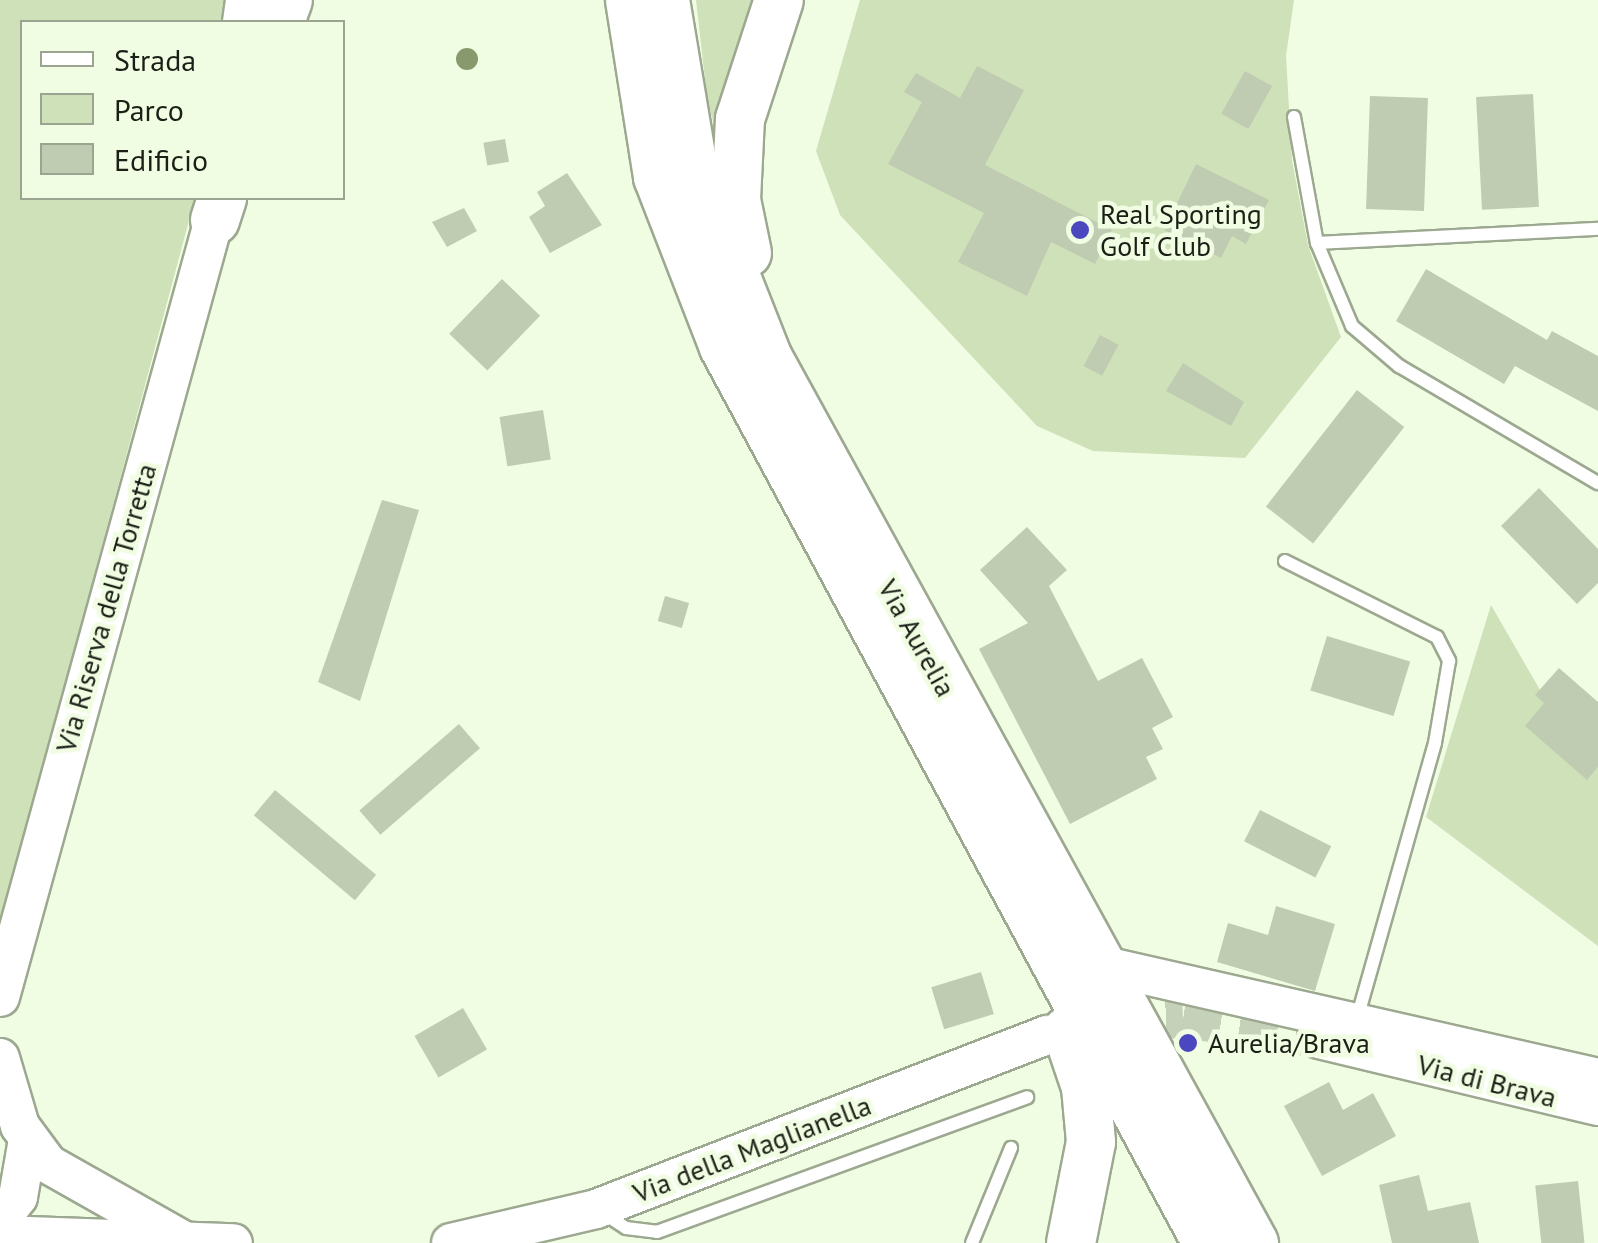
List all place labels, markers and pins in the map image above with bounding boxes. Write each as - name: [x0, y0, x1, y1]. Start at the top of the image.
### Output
- place label: Real Sporting Golf Club: [1100, 197, 1262, 263]
- marker: Real Sporting Golf Club: [1069, 219, 1091, 241]
- place label: Aurelia/Brava: [1208, 1026, 1370, 1060]
- marker: Aurelia/Brava: [1177, 1032, 1199, 1054]

